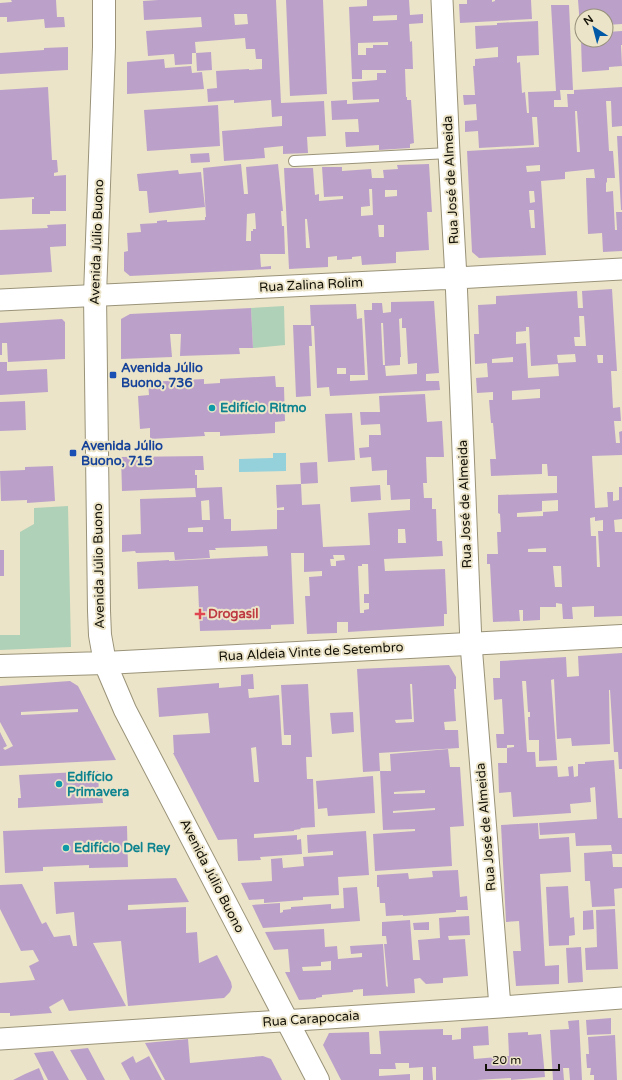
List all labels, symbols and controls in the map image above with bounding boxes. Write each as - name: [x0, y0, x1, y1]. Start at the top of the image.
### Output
- north arrow: [574, 8, 614, 48]
- text: N: [581, 12, 596, 28]
- street label: Rua José de Almeida: [440, 115, 462, 245]
- street label: Avenida Júlio Buono: [87, 179, 107, 305]
- street label: Rua Zalina Rolim: [259, 274, 363, 296]
- place label: Avenida Júlio Buono, 736: [121, 360, 203, 391]
- marker: Avenida Júlio Buono, 736: [108, 370, 118, 380]
- place label: Edifício Ritmo: [220, 400, 307, 416]
- marker: Edifício Ritmo: [207, 403, 217, 413]
- place label: Avenida Júlio Buono, 715: [81, 438, 163, 469]
- street label: Rua José de Almeida: [455, 439, 475, 569]
- marker: Avenida Júlio Buono, 715: [68, 448, 78, 458]
- street label: Avenida Júlio Buono: [90, 503, 108, 629]
- place label: Drogasil: [208, 606, 259, 622]
- marker: Drogasil: [195, 609, 205, 619]
- street label: Rua Aldeia Vinte de Setembro: [218, 639, 404, 665]
- street label: Rua José de Almeida: [472, 762, 500, 892]
- place label: Edifício Primavera: [67, 769, 129, 800]
- marker: Edifício Primavera: [54, 779, 64, 789]
- street label: Avenida Júlio Buono: [176, 816, 248, 936]
- place label: Edifício Del Rey: [74, 840, 170, 856]
- marker: Edifício Del Rey: [61, 843, 71, 853]
- street label: Rua Carapocaia: [262, 1008, 360, 1030]
- scale bar: [486, 1046, 559, 1072]
- text: 20 m: [492, 1053, 521, 1067]

